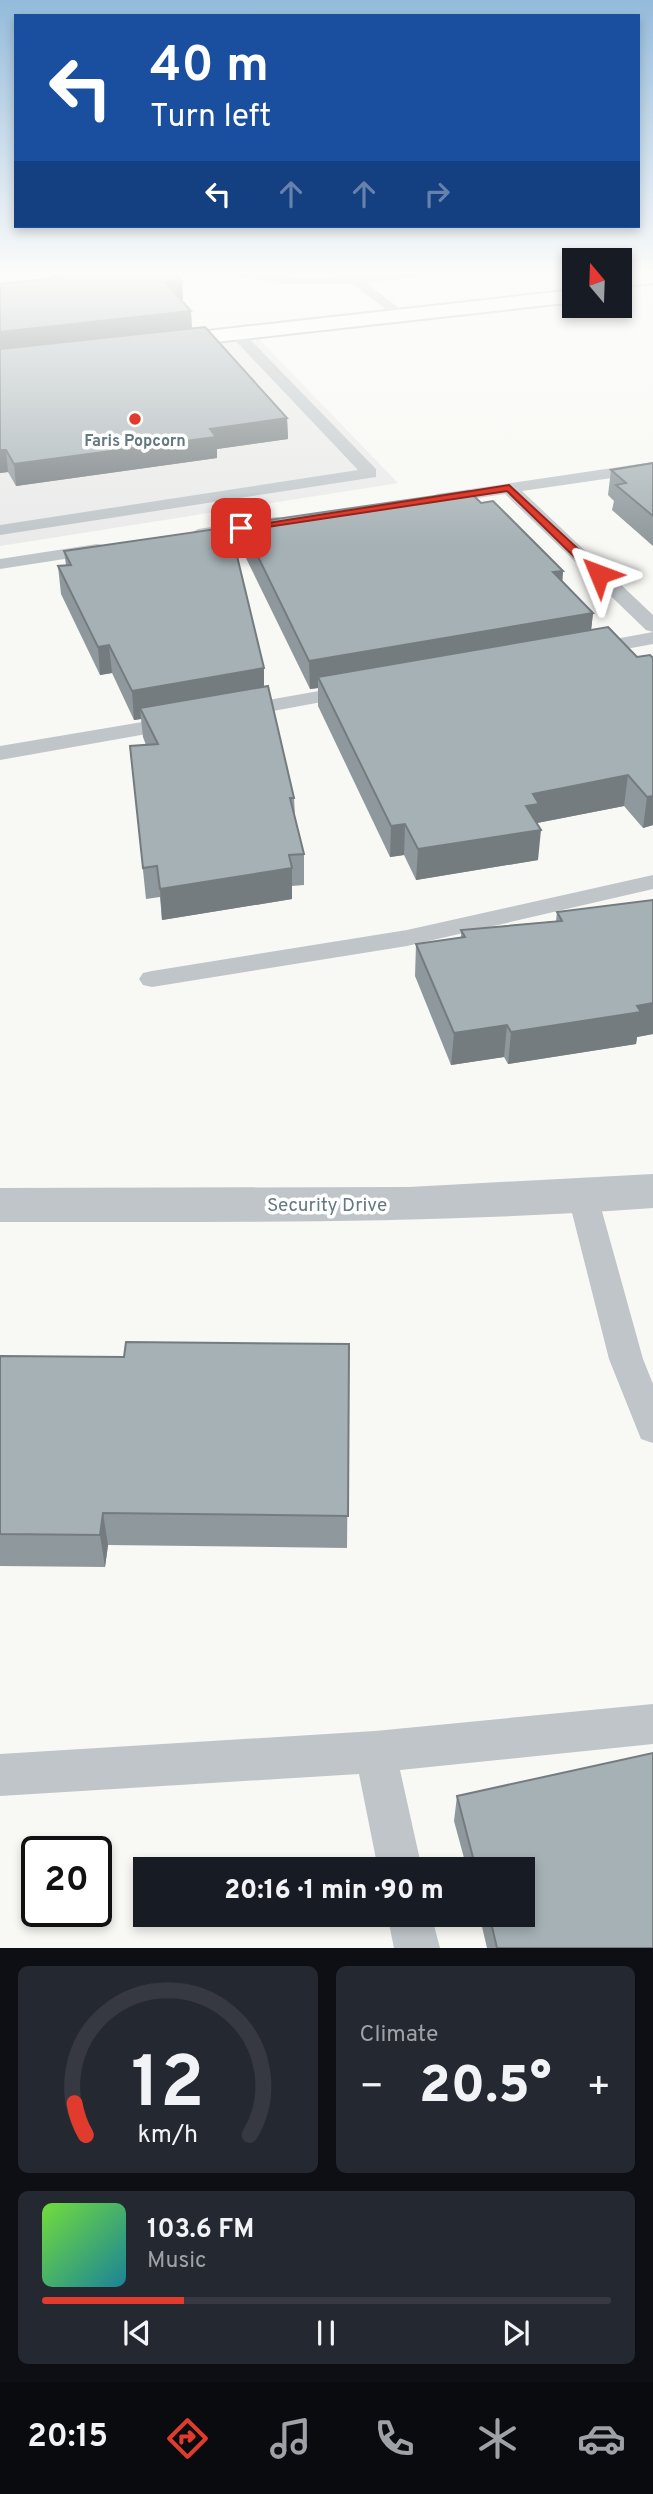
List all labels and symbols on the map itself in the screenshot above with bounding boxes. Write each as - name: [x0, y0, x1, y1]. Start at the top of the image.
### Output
- north arrow: [562, 248, 632, 318]
- marker: Faris Popcorn: [127, 411, 143, 427]
- place label: Faris Popcorn: [84, 432, 186, 452]
- pin: [211, 498, 271, 558]
- position arrow: [562, 537, 636, 611]
- street label: Security Drive: [267, 1194, 387, 1218]
- speed limit sign: 20: [21, 1836, 112, 1927]

